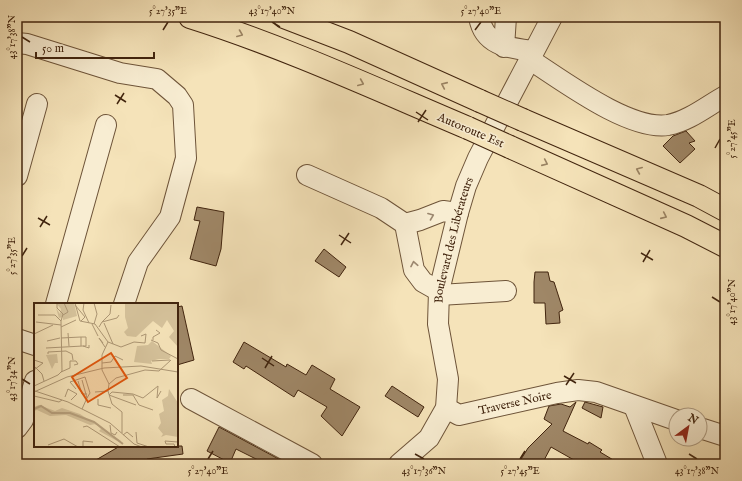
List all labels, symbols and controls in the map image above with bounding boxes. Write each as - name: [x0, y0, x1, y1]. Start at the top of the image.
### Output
- text: 5°27'35"E: [149, 5, 187, 18]
- text: 43°17'40"N: [249, 5, 296, 18]
- text: 5°27'40"E: [461, 5, 501, 18]
- text: 43°17'38"N: [6, 15, 19, 59]
- one-way arrow: [237, 30, 244, 38]
- scale bar: [36, 34, 154, 60]
- text: 50 m: [42, 41, 64, 56]
- one-way arrow: [357, 78, 364, 86]
- one-way arrow: [441, 82, 449, 90]
- street label: Autoroute Est: [434, 109, 506, 151]
- text: 5°27'45"E: [726, 119, 739, 159]
- one-way arrow: [542, 158, 549, 166]
- one-way arrow: [635, 167, 643, 175]
- street label: Boulevard des Libérateurs: [432, 175, 477, 303]
- one-way arrow: [660, 211, 667, 219]
- one-way arrow: [428, 212, 435, 220]
- text: 5°27'35"E: [6, 237, 19, 275]
- one-way arrow: [410, 261, 418, 268]
- text: 43°17'40"N: [726, 278, 739, 325]
- inset map: [34, 303, 178, 447]
- text: 43°17'34"N: [6, 356, 19, 402]
- street label: Traverse Noire: [477, 387, 553, 418]
- north arrow: [668, 407, 708, 447]
- text: N: [684, 410, 701, 428]
- text: 5°27'40"E: [188, 465, 228, 478]
- text: 43°17'36"N: [402, 465, 447, 478]
- text: 5°27'45"E: [500, 465, 540, 478]
- text: 43°17'38"N: [675, 465, 719, 478]

